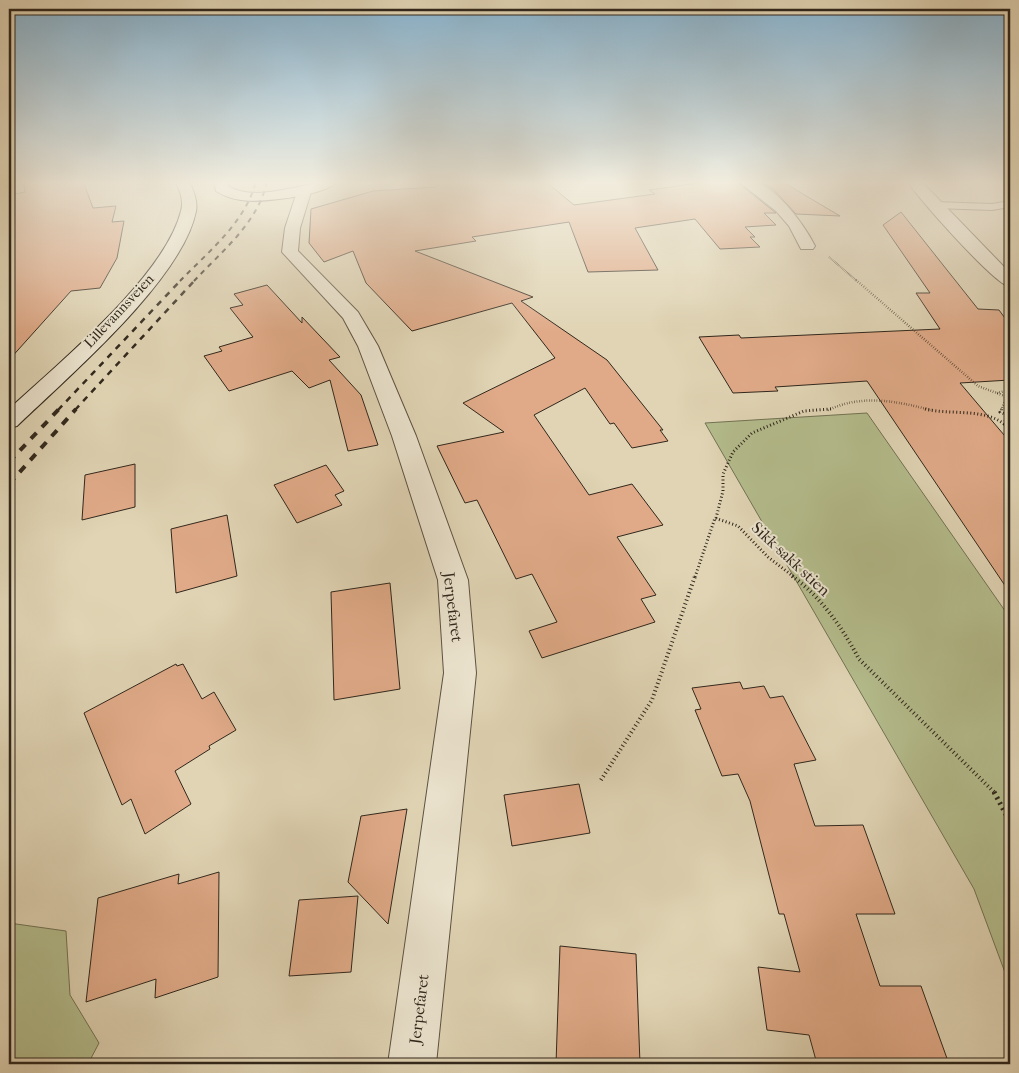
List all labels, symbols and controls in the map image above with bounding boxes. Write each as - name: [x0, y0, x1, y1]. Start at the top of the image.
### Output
- street label: Lillevannsveien: [81, 271, 157, 351]
- street label: Sikk-sakk stien: [748, 518, 835, 601]
- street label: Jerpefaret: [439, 569, 467, 643]
- street label: Jerpefaret: [405, 973, 433, 1047]

